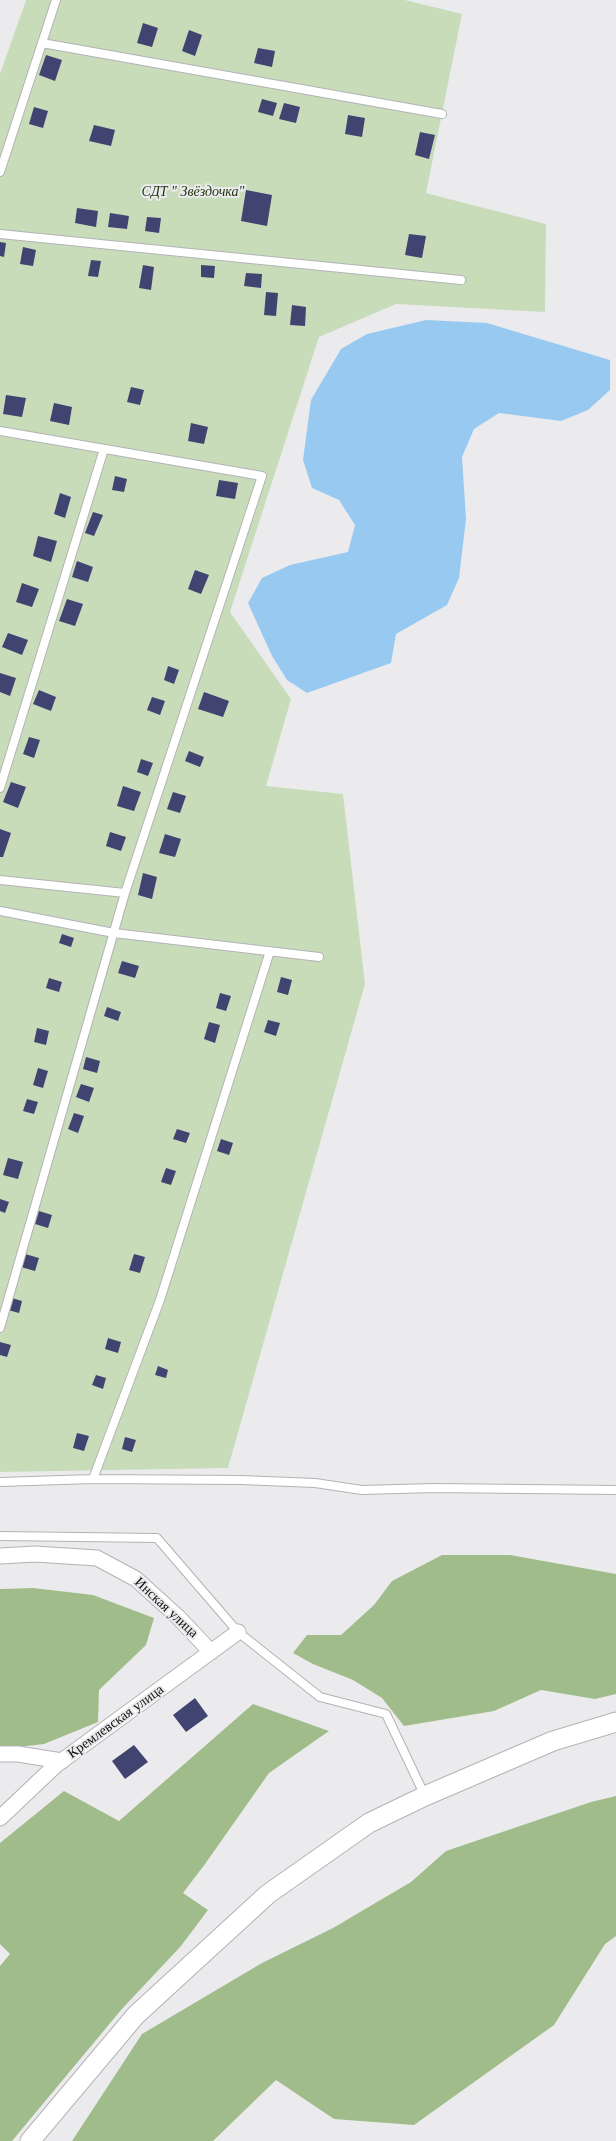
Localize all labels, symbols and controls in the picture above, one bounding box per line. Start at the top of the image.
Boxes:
park label: СДТ " Звёздочка" [142,184,244,200]
street label: Инская улица [131,1574,201,1642]
street label: Кремлевская улица [65,1682,167,1762]

